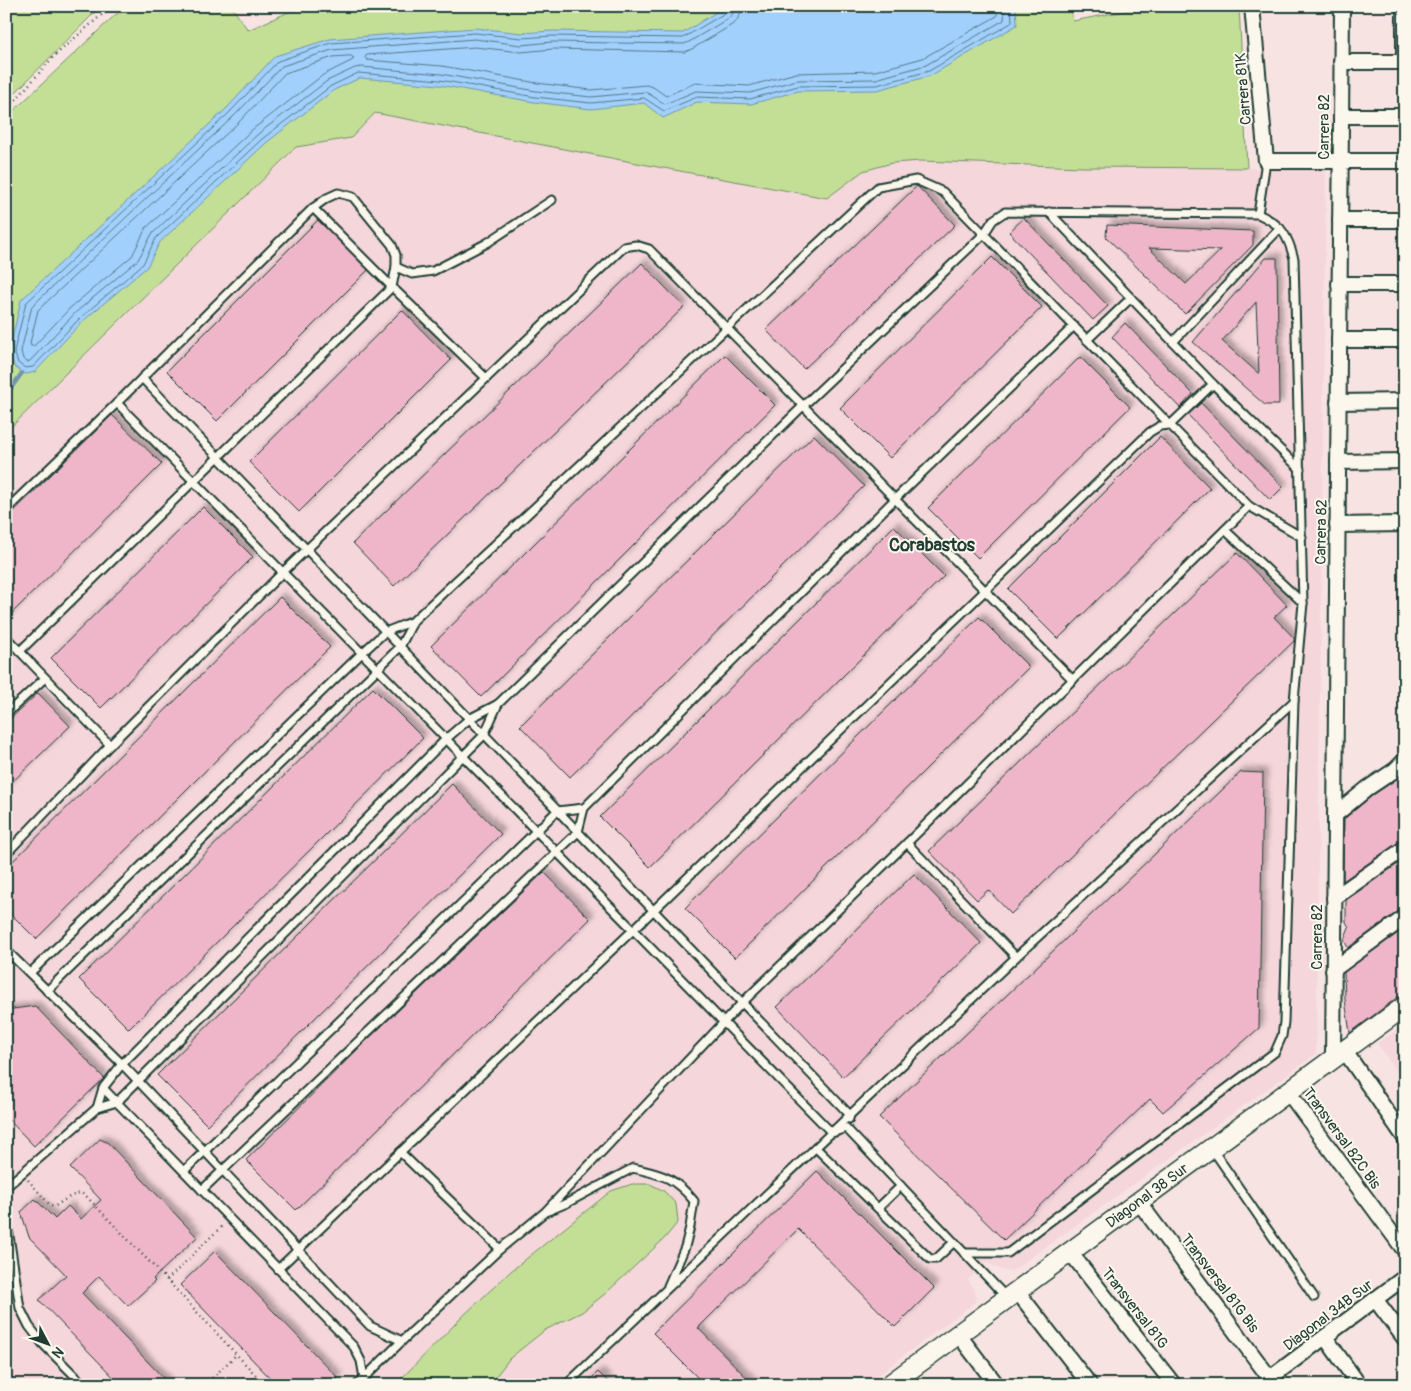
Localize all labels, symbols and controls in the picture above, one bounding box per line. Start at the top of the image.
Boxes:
street label: Carrera 81K [1231,52,1256,126]
street label: Carrera 82 [1315,94,1334,160]
street label: Carrera 82 [1311,499,1332,565]
district label: Corabastos [889,534,976,557]
street label: Carrera 82 [1308,904,1327,970]
street label: Transversal 82C Bis [1298,1084,1385,1193]
street label: Diagonal 38 Sur [1102,1159,1193,1233]
street label: Transversal 81G Bis [1176,1230,1263,1337]
street label: Transversal 81G [1097,1264,1172,1353]
street label: Diagonal 34B Sur [1280,1275,1377,1355]
north arrow [22,1318,72,1368]
text: N [48,1343,67,1361]

